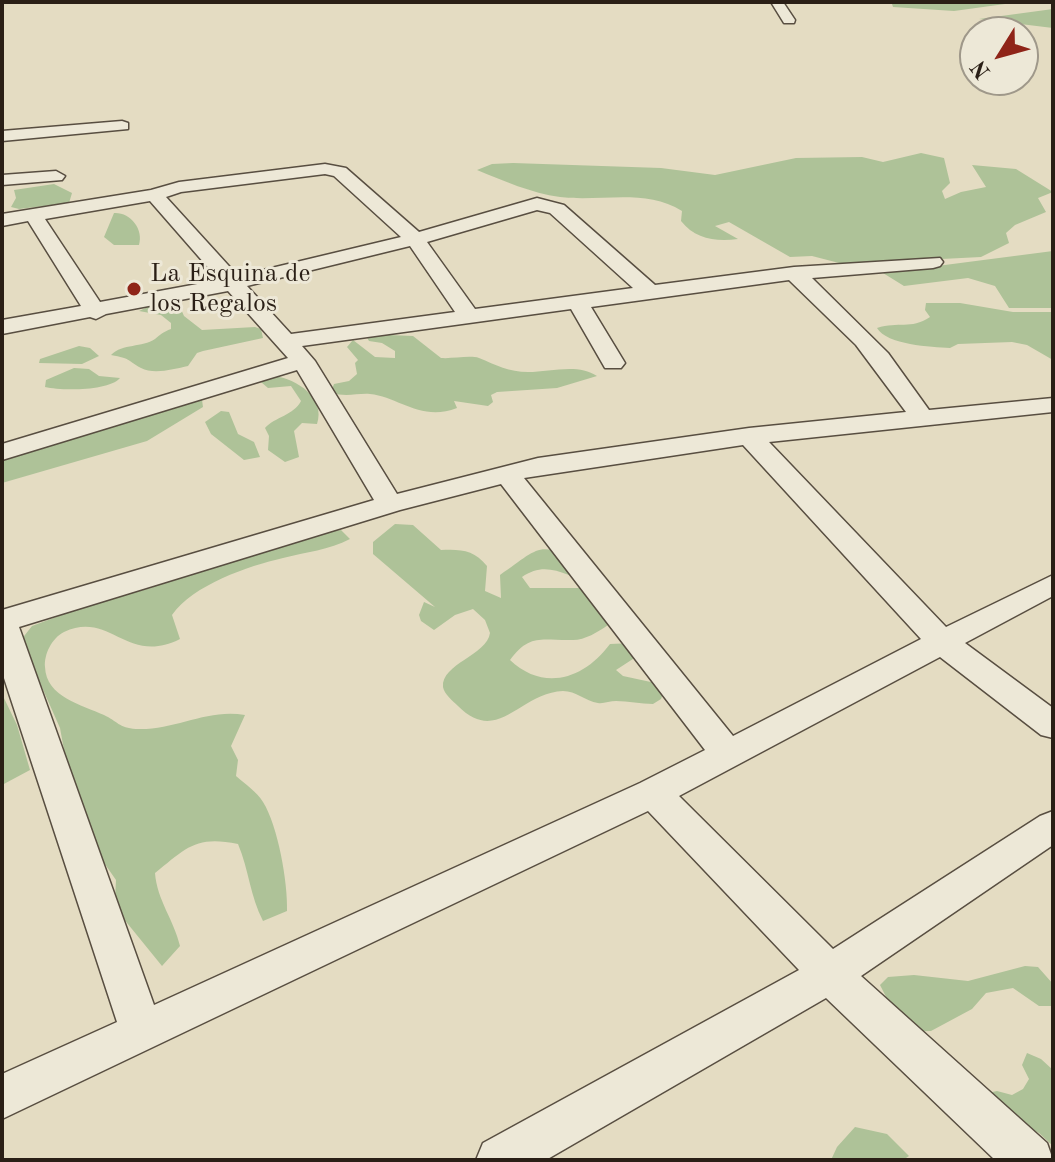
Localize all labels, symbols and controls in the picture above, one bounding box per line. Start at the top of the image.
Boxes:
north arrow [959,16,1039,96]
text: N [968,56,995,83]
place label: La Esquina de los Regalos [150,258,310,320]
marker: La Esquina de los Regalos [125,280,143,298]

